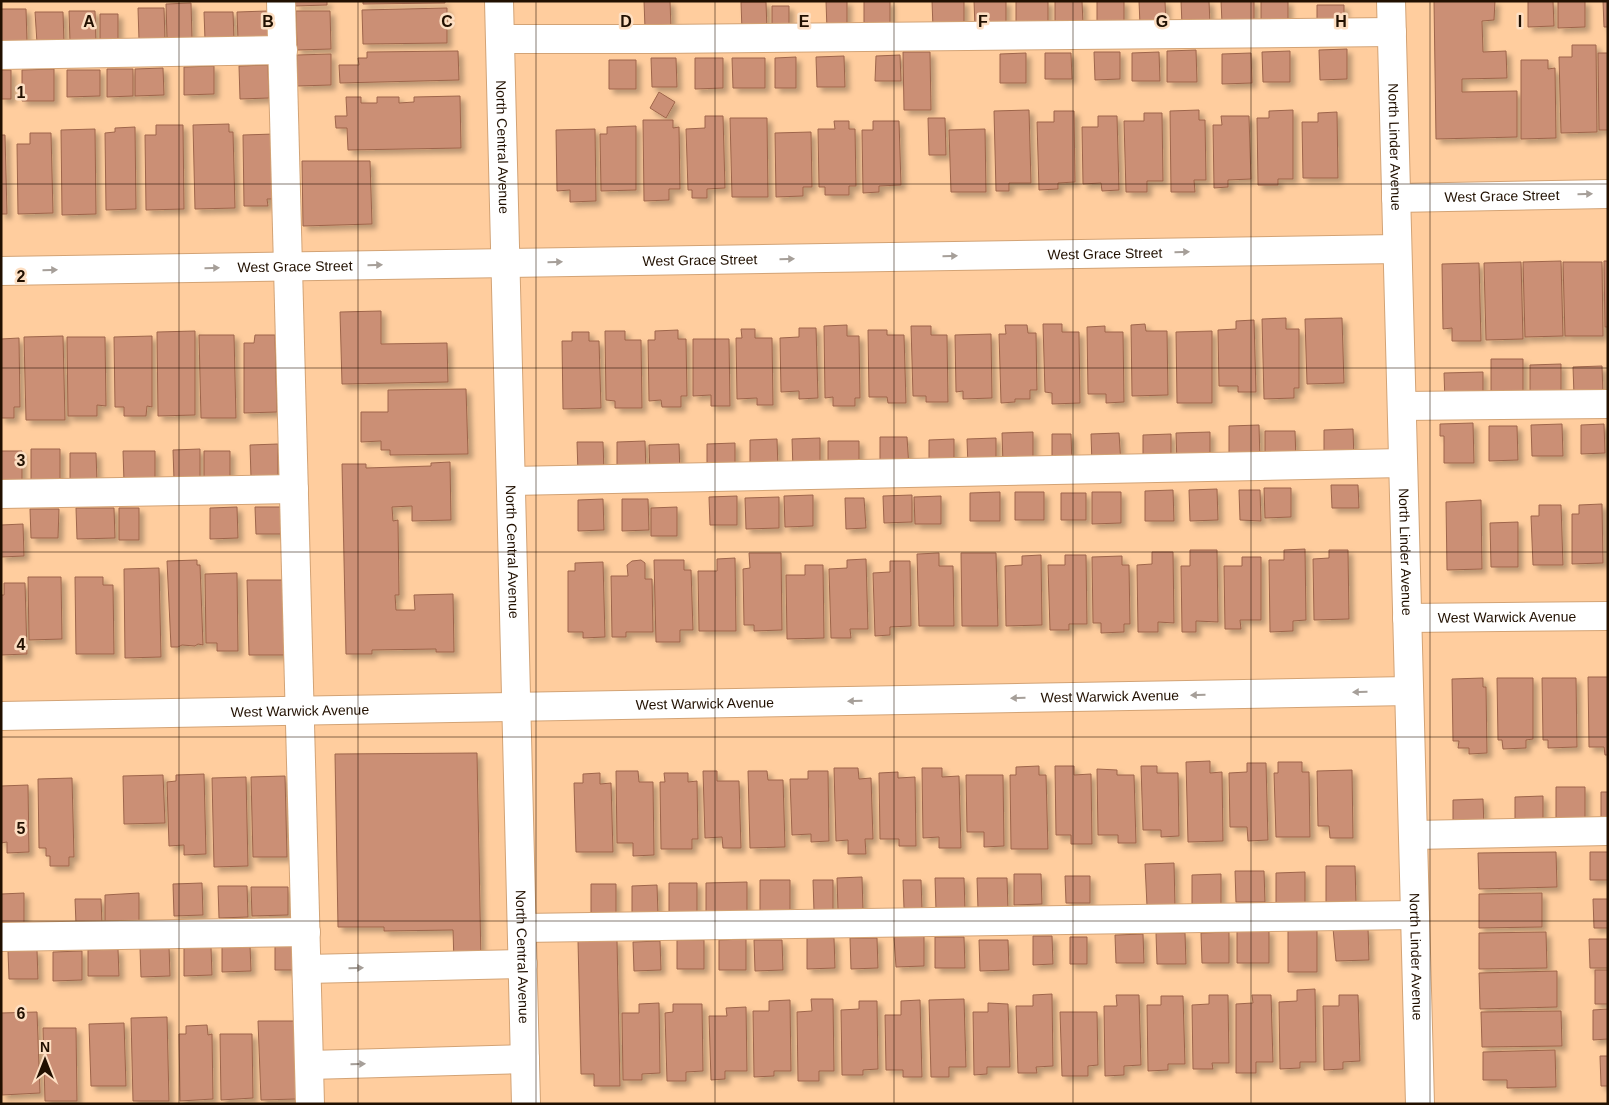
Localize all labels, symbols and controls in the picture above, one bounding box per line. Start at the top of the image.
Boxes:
text: A [83,13,95,30]
text: B [262,13,274,30]
text: C [441,13,453,30]
text: D [620,13,632,30]
text: E [799,13,810,30]
text: F [978,13,988,30]
text: G [1156,13,1168,30]
text: H [1335,13,1347,30]
text: I [1518,13,1522,30]
street label: North Central Avenue [493,80,512,214]
street label: North Linder Avenue [1385,83,1405,211]
text: 1 [17,84,26,101]
street label: West Grace Street [1444,187,1560,205]
one-way arrow [1577,190,1593,198]
street label: West Grace Street [1047,245,1163,263]
one-way arrow [1174,248,1190,256]
street label: West Grace Street [642,251,758,269]
one-way arrow [942,252,958,260]
one-way arrow [779,255,795,263]
street label: West Grace Street [237,257,353,275]
one-way arrow [547,258,563,266]
one-way arrow [367,261,383,269]
one-way arrow [205,264,221,272]
one-way arrow [42,266,58,274]
text: 2 [17,268,26,285]
text: 3 [17,452,26,469]
street label: North Central Avenue [503,485,522,619]
street label: North Linder Avenue [1396,488,1415,616]
street label: West Warwick Avenue [1438,608,1576,626]
text: 4 [17,636,26,653]
street label: West Warwick Avenue [1041,687,1179,706]
one-way arrow [1352,688,1368,696]
one-way arrow [1190,691,1206,699]
street label: West Warwick Avenue [636,694,774,713]
one-way arrow [1010,694,1026,702]
one-way arrow [847,697,863,705]
street label: West Warwick Avenue [231,701,369,720]
text: 5 [17,820,26,837]
street label: North Central Avenue [513,890,532,1024]
street label: North Linder Avenue [1406,893,1426,1021]
one-way arrow [348,964,364,972]
text: 6 [17,1005,26,1022]
north arrow [20,1035,70,1085]
text: N [40,1039,50,1055]
one-way arrow [350,1059,366,1067]

